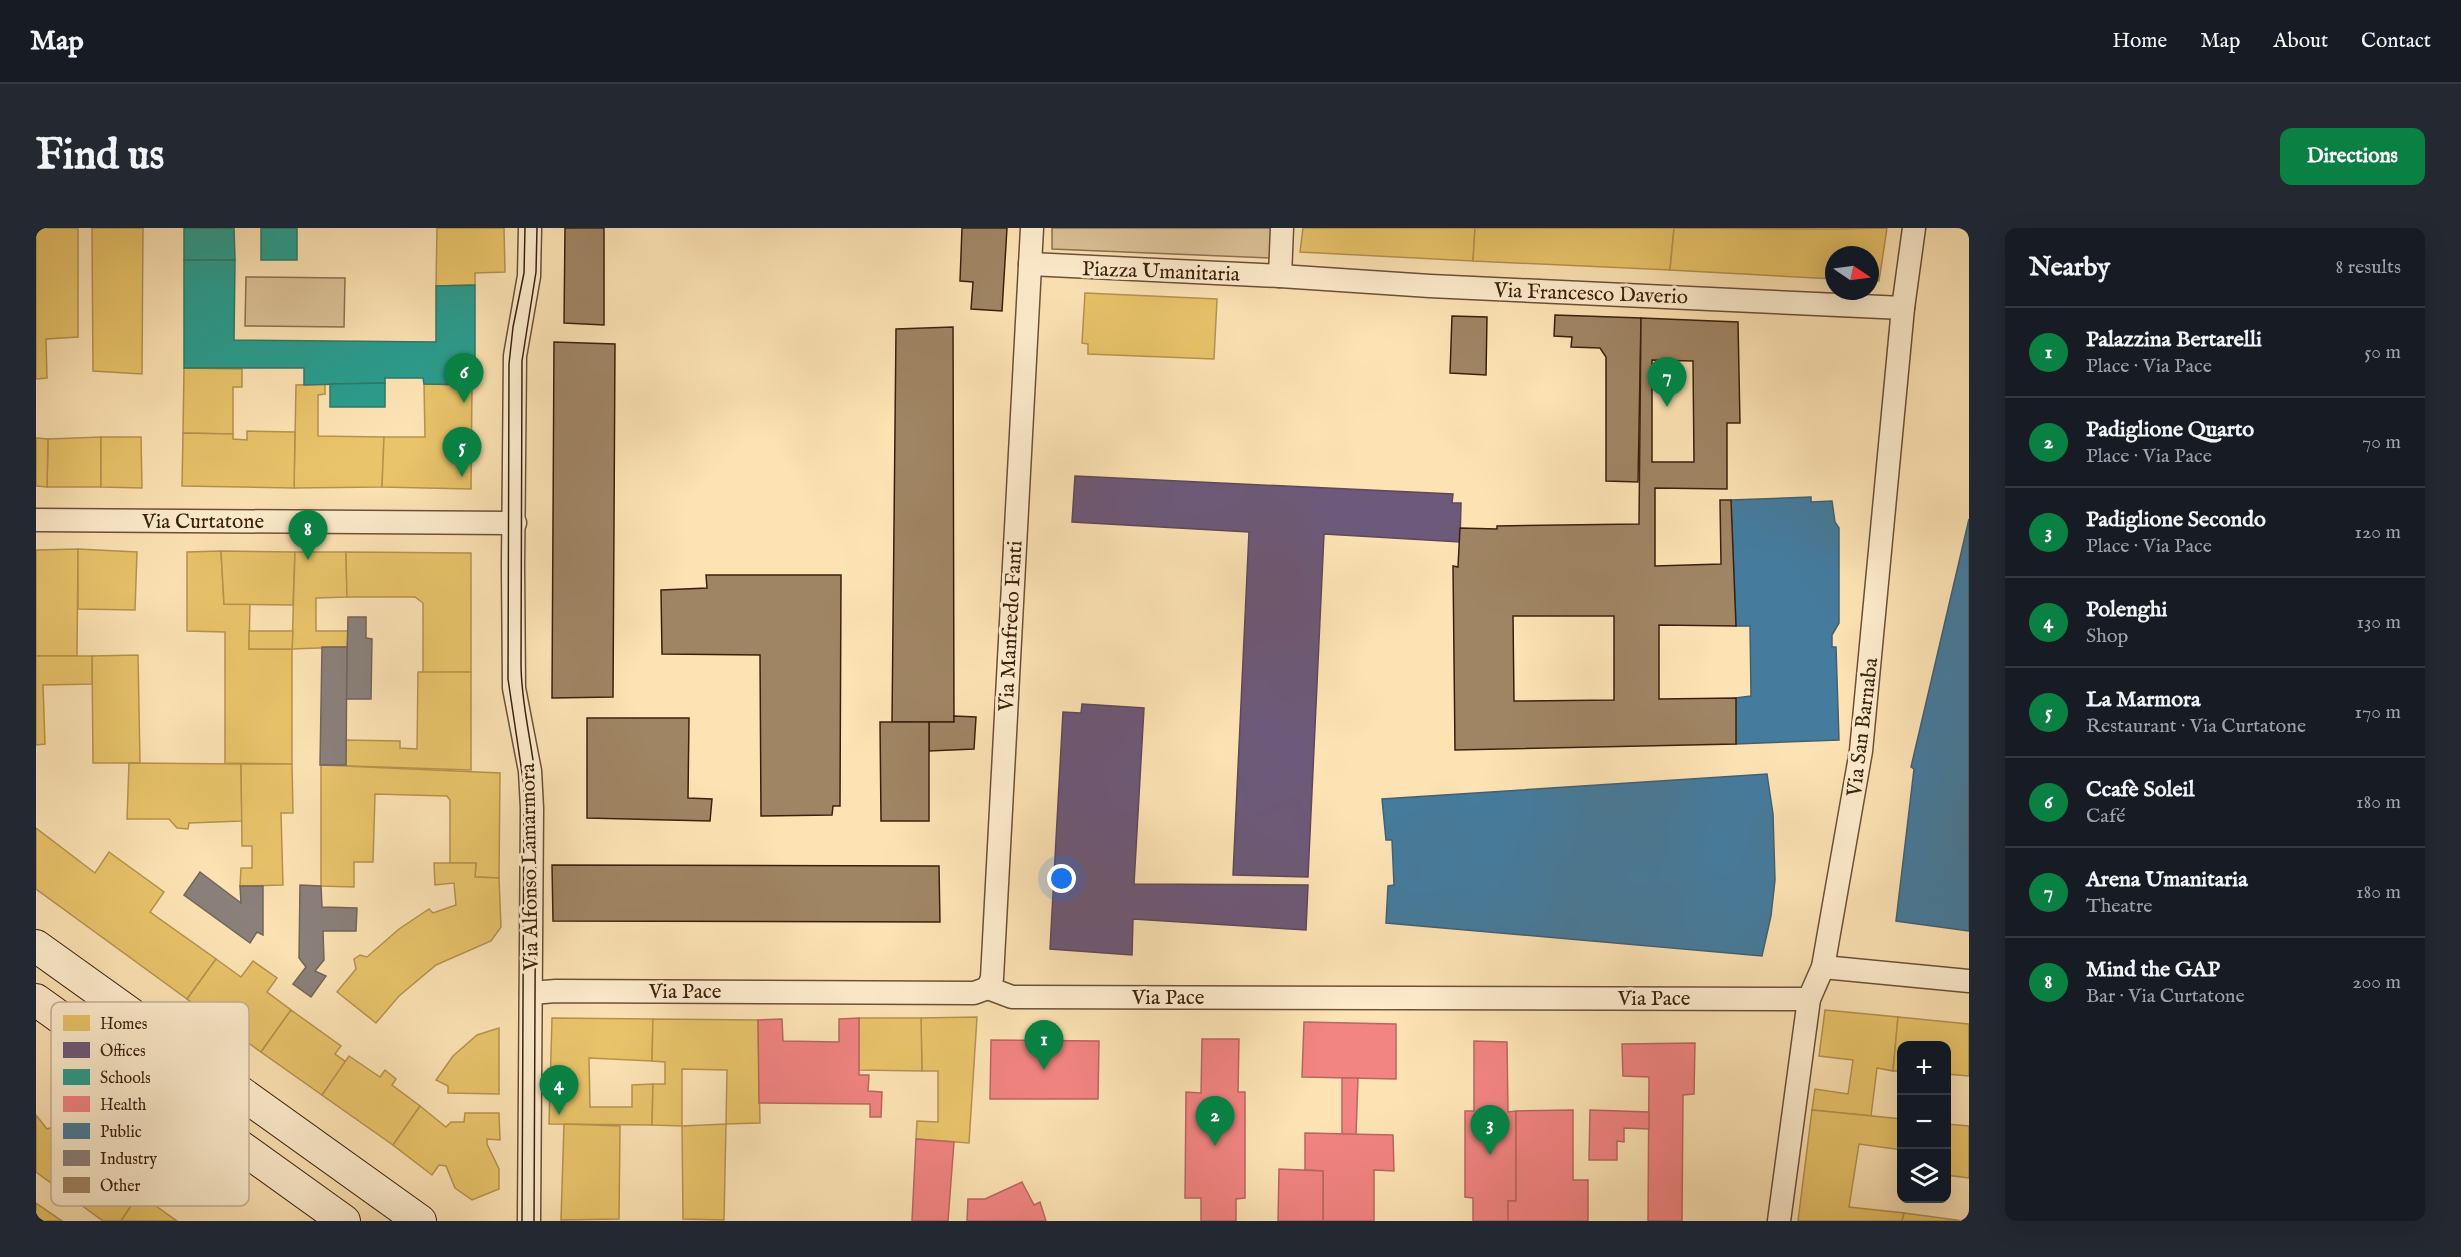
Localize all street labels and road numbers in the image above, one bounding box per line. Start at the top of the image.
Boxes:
street label: Piazza Umanitaria [1082,256,1241,289]
street label: Via Francesco Daverio [1492,278,1688,311]
street label: Via Curtatone [141,509,264,536]
street label: Via Manfredo Fanti [993,540,1029,713]
street label: Via San Barnaba [1841,655,1886,799]
street label: Via Alfonso Lamarmora [515,762,546,972]
street label: Via Pace [648,979,722,1006]
street label: Via Pace [1131,985,1205,1012]
street label: Via Pace [1617,986,1691,1013]

